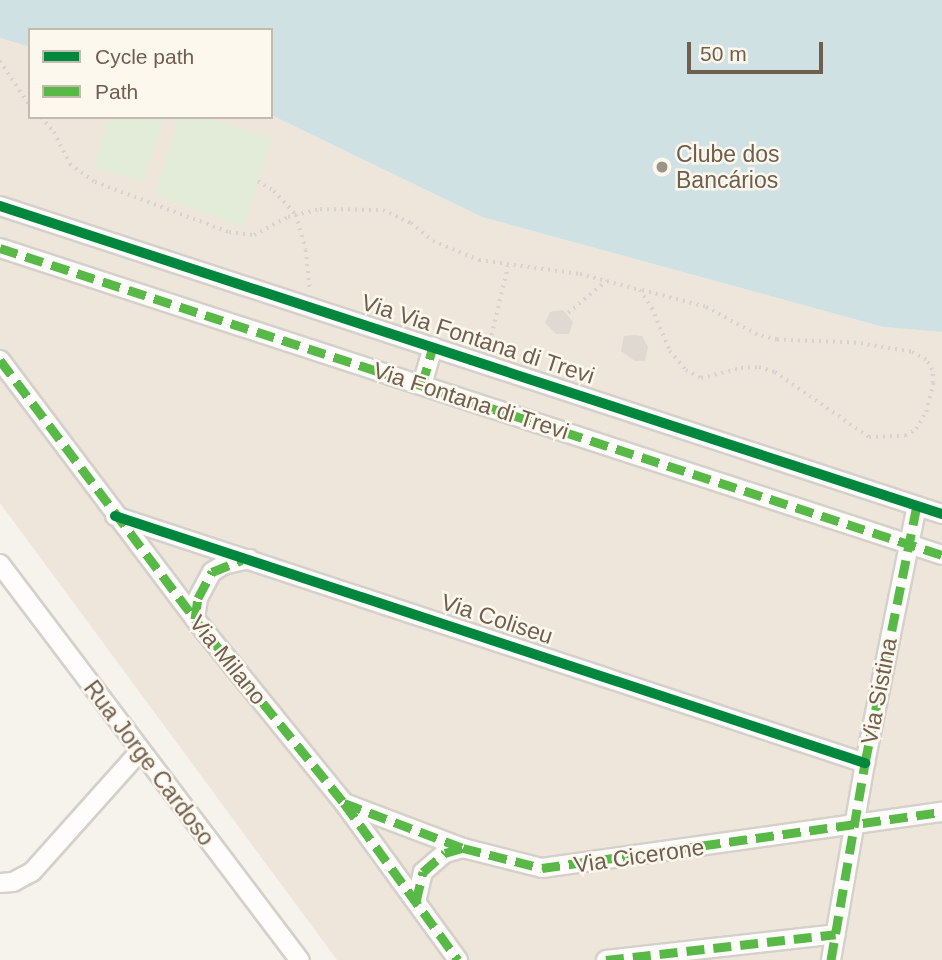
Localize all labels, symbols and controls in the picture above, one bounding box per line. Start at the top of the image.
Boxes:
legend [28,28,273,119]
scale bar [690,28,827,72]
text: 50 m [700,42,747,65]
text: Cycle path [95,45,194,68]
text: Path [95,80,138,103]
place label: Clube dos Bancários [676,140,780,194]
marker: Clube dos Bancários [654,159,670,175]
street label: Via Via Fontana di Trevi [358,288,598,390]
street label: Via Fontana di Trevi [369,356,573,446]
street label: Via Coliseu [438,588,556,650]
street label: Via Milano [184,610,272,710]
street label: Via Sistina [855,635,903,747]
street label: Rua Jorge Cardoso [78,675,220,851]
street label: Via Cicerone [572,833,706,879]

